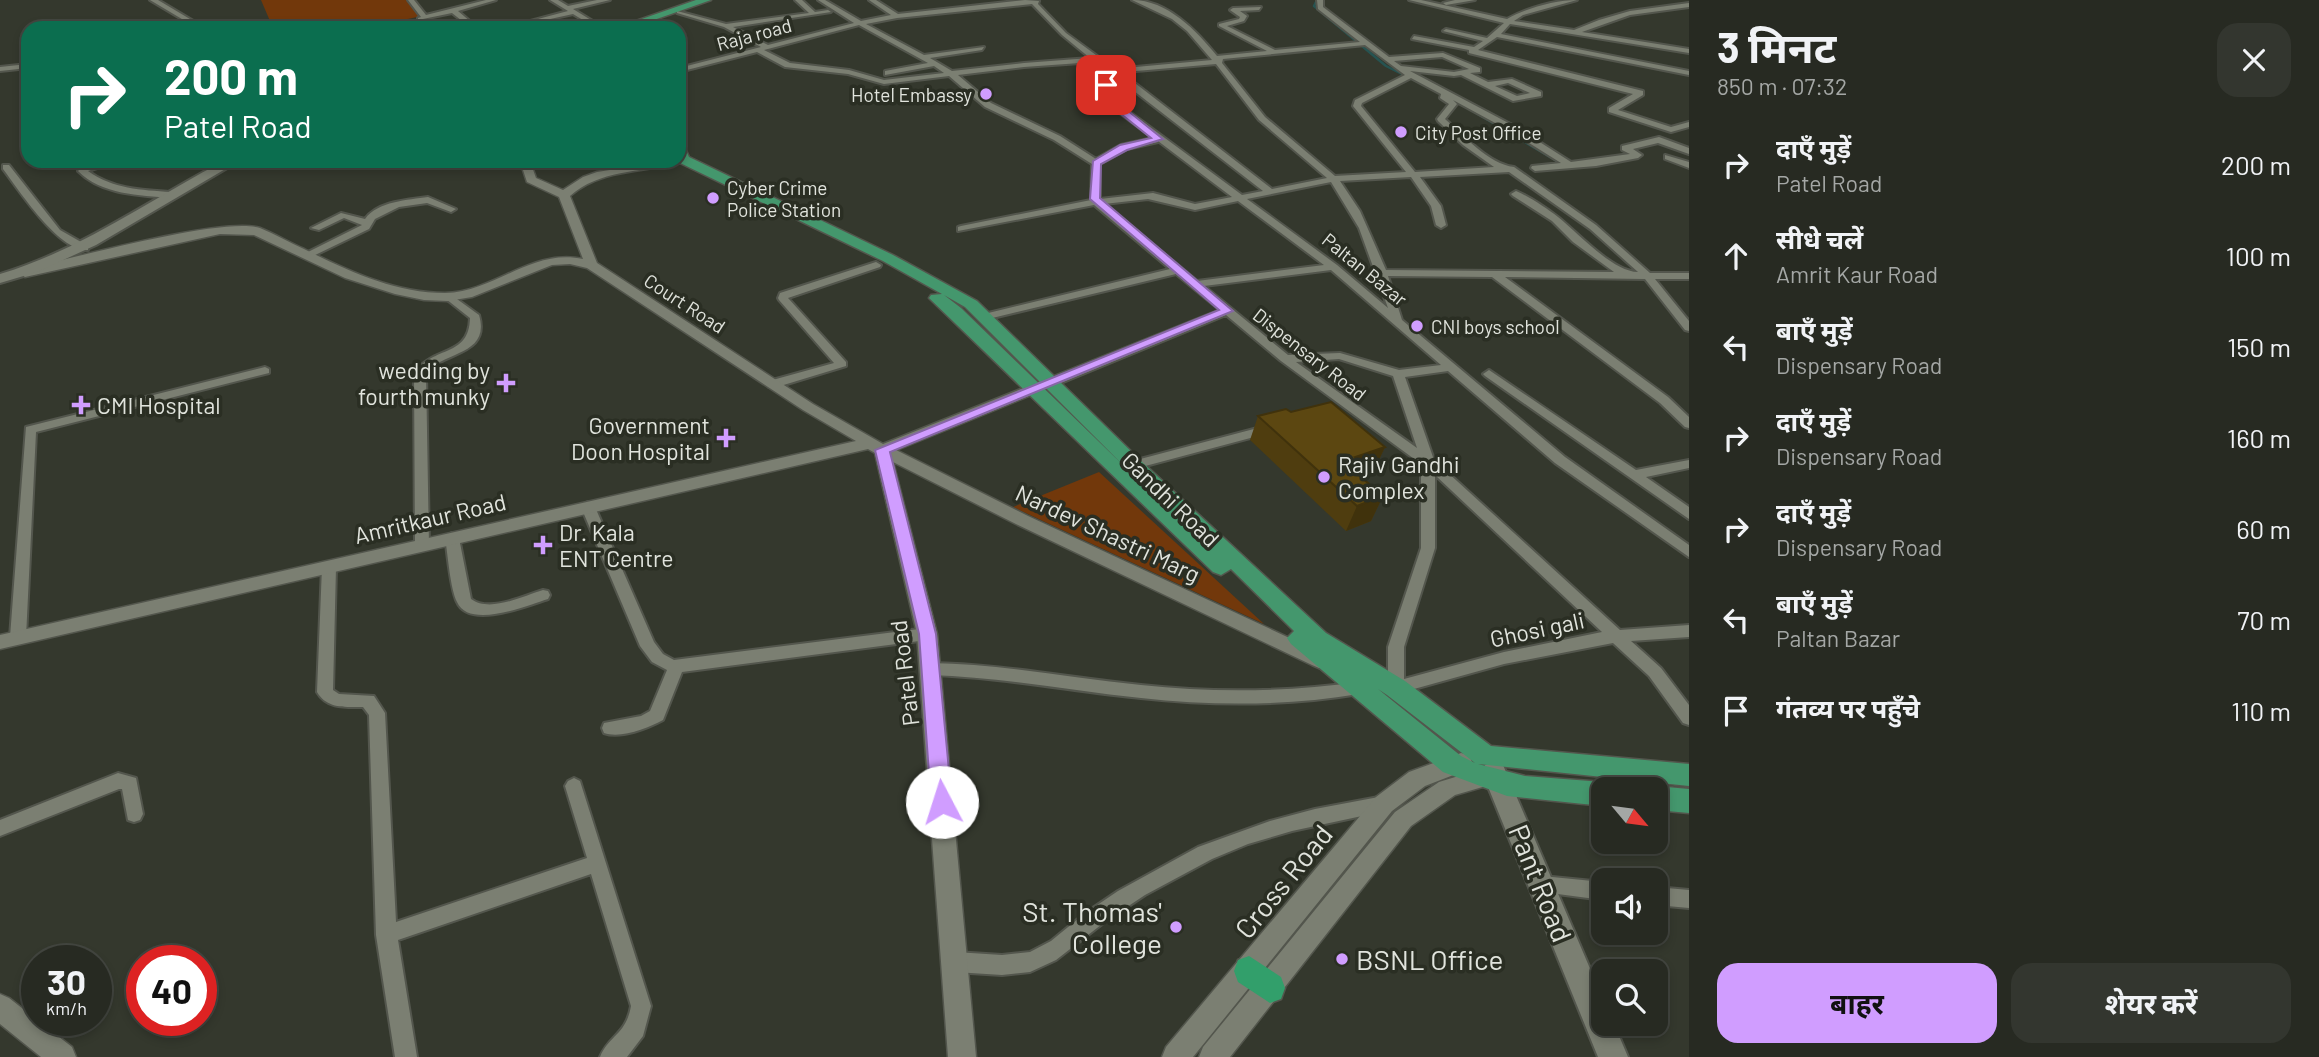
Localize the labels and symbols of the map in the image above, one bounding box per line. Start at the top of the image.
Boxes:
street label: Raja road [714,13,794,55]
pin [1076,55,1136,115]
place label: Hotel Embassy [851,83,972,106]
marker: Hotel Embassy [978,86,994,102]
place label: City Post Office [1415,121,1542,144]
marker: City Post Office [1393,124,1409,140]
place label: Cyber Crime Police Station [727,176,841,221]
marker: Cyber Crime Police Station [705,190,721,206]
street label: Paltan Bazar [1318,228,1412,310]
street label: Court Road [640,268,730,338]
street label: Dispensary Road [1249,303,1371,405]
place label: CNI boys school [1431,315,1560,338]
marker: CNI boys school [1409,318,1425,334]
place label: wedding by fourth munky [358,356,490,410]
marker: wedding by fourth munky [496,373,516,393]
place label: CMI Hospital [97,391,221,419]
marker: CMI Hospital [71,395,91,415]
place label: Government Doon Hospital [571,411,710,465]
marker: Government Doon Hospital [716,428,736,448]
street label: Gandhi Road [1117,446,1225,552]
place label: Rajiv Gandhi Complex [1338,450,1460,504]
marker: Rajiv Gandhi Complex [1316,469,1332,485]
street label: Nardev Shastri Marg [1011,478,1205,588]
street label: Amritkaur Road [351,487,509,549]
place label: Dr. Kala ENT Centre [559,518,674,572]
marker: Dr. Kala ENT Centre [533,535,553,555]
street label: Ghosi gali [1487,605,1587,653]
street label: Patel Road [884,619,924,727]
position arrow [905,765,979,839]
north arrow [1591,777,1668,854]
street label: Cross Road [1227,817,1339,945]
street label: Pant Road [1502,819,1580,947]
place label: St. Thomas' College [1022,894,1162,960]
marker: St. Thomas' College [1168,919,1184,935]
place label: BSNL Office [1356,942,1503,976]
speed limit sign: 40 [126,945,217,1036]
marker: BSNL Office [1334,951,1350,967]

